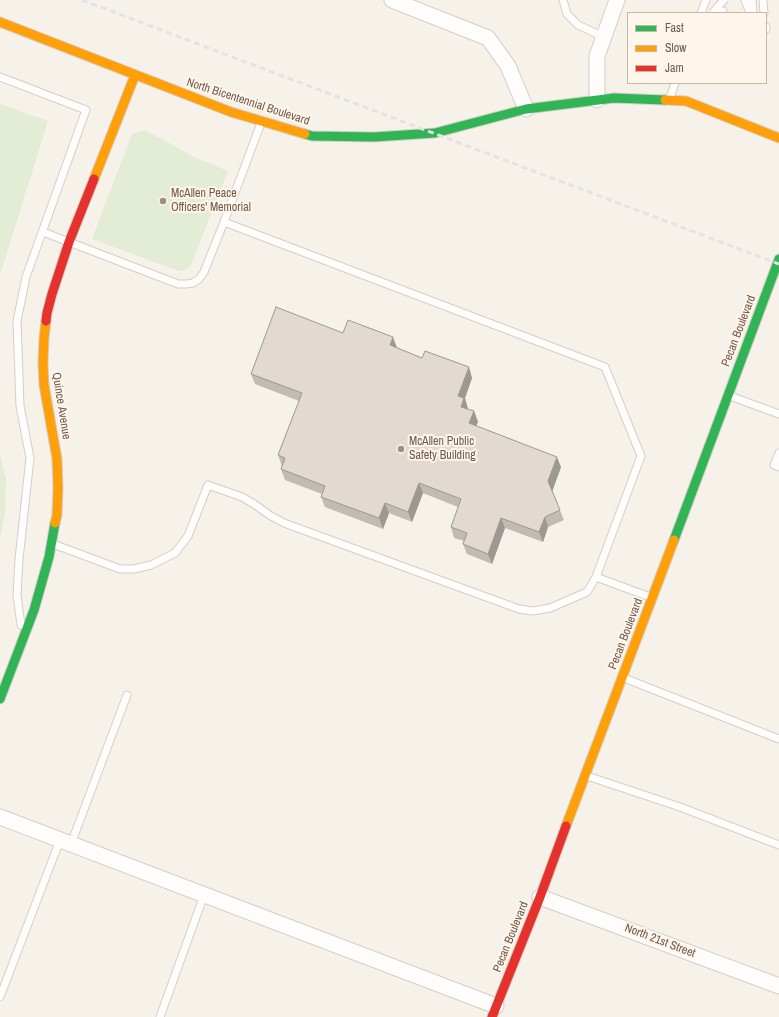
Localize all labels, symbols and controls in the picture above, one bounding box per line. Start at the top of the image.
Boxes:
legend [627,12,767,84]
text: Fast [665,20,684,36]
text: Slow [665,40,686,56]
text: Jam [665,60,684,76]
street label: North Bicentennial Boulevard [185,75,311,129]
place label: McAllen Peace Officers' Memorial [171,187,251,215]
marker: McAllen Peace Officers' Memorial [158,196,168,206]
street label: Pecan Boulevard [719,293,759,369]
street label: Quince Avenue [49,371,73,441]
place label: McAllen Public Safety Building [409,435,476,463]
marker: McAllen Public Safety Building [396,444,406,454]
street label: Pecan Boulevard [606,596,646,672]
street label: Pecan Boulevard [490,900,532,974]
street label: North 21st Street [623,921,697,961]

